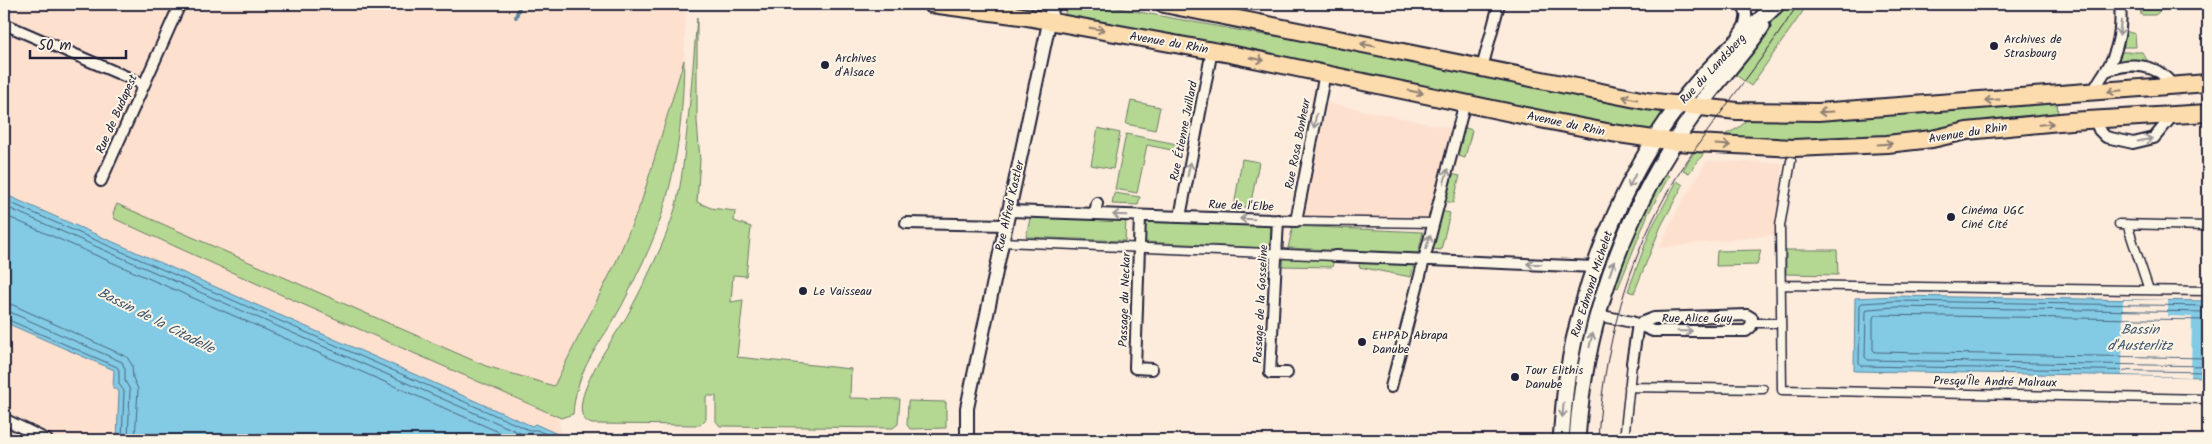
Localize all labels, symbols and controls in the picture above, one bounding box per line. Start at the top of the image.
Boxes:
one-way arrow [2115,19,2125,35]
one-way arrow [1089,25,1105,35]
street label: Avenue du Rhin [1128,27,1210,59]
scale bar [30,28,126,60]
street label: Rue du Landsberg [1675,29,1751,109]
place label: Archives de Strasbourg [2004,30,2062,63]
text: 50 m [38,34,72,58]
one-way arrow [1361,39,1377,49]
marker: Archives de Strasbourg [1988,40,2000,52]
place label: Archives d'Alsace [835,49,876,82]
one-way arrow [1249,55,1265,64]
marker: Archives d'Alsace [819,59,831,71]
street label: Rue de Budapest [91,71,143,157]
street label: Rue Étienne Juillard [1165,78,1203,183]
one-way arrow [2107,86,2123,96]
one-way arrow [1408,88,1424,97]
one-way arrow [1623,93,1639,102]
one-way arrow [1984,95,2000,105]
street label: Rue Rosa Bonheur [1280,96,1316,191]
street label: Avenue du Rhin [1525,106,1607,142]
one-way arrow [1818,107,1834,116]
one-way arrow [1310,112,1320,128]
street label: Avenue du Rhin [1927,117,2009,149]
one-way arrow [2038,119,2054,128]
one-way arrow [2137,135,2153,144]
one-way arrow [1877,139,1893,149]
one-way arrow [1715,141,1731,150]
street label: Rue Alfred Kastler [990,158,1030,253]
one-way arrow [1185,162,1194,178]
one-way arrow [1441,169,1451,185]
one-way arrow [1627,173,1636,188]
street label: Rue de l'Elbe [1208,195,1275,217]
place label: Cinéma UGC Ciné Cité [1961,201,2024,234]
one-way arrow [1112,210,1128,219]
marker: Cinéma UGC Ciné Cité [1945,211,1957,223]
one-way arrow [1239,214,1256,224]
street label: Rue Edmond Michelet [1566,228,1618,340]
one-way arrow [1424,234,1434,250]
street label: Passage de la Gosseline [1248,243,1274,364]
street label: Passage du Neckar [1114,251,1136,348]
one-way arrow [1526,260,1542,269]
one-way arrow [1608,261,1617,277]
water label: Bassin de la Citadelle [94,282,220,361]
place label: Le Vaisseau [813,282,872,301]
marker: Le Vaisseau [797,285,809,297]
street label: Rue Alice Guy [1662,309,1733,328]
water label: Bassin d'Austerlitz [2108,319,2174,357]
place label: EHPAD Abrapa Danube [1372,326,1448,359]
one-way arrow [1676,326,1693,336]
one-way arrow [1587,333,1596,349]
marker: EHPAD Abrapa Danube [1356,336,1368,348]
place label: Tour Elithis Danube [1525,361,1583,394]
marker: Tour Elithis Danube [1509,371,1521,383]
street label: Presqu'Île André Malraux [1933,371,2058,393]
one-way arrow [1558,402,1568,418]

